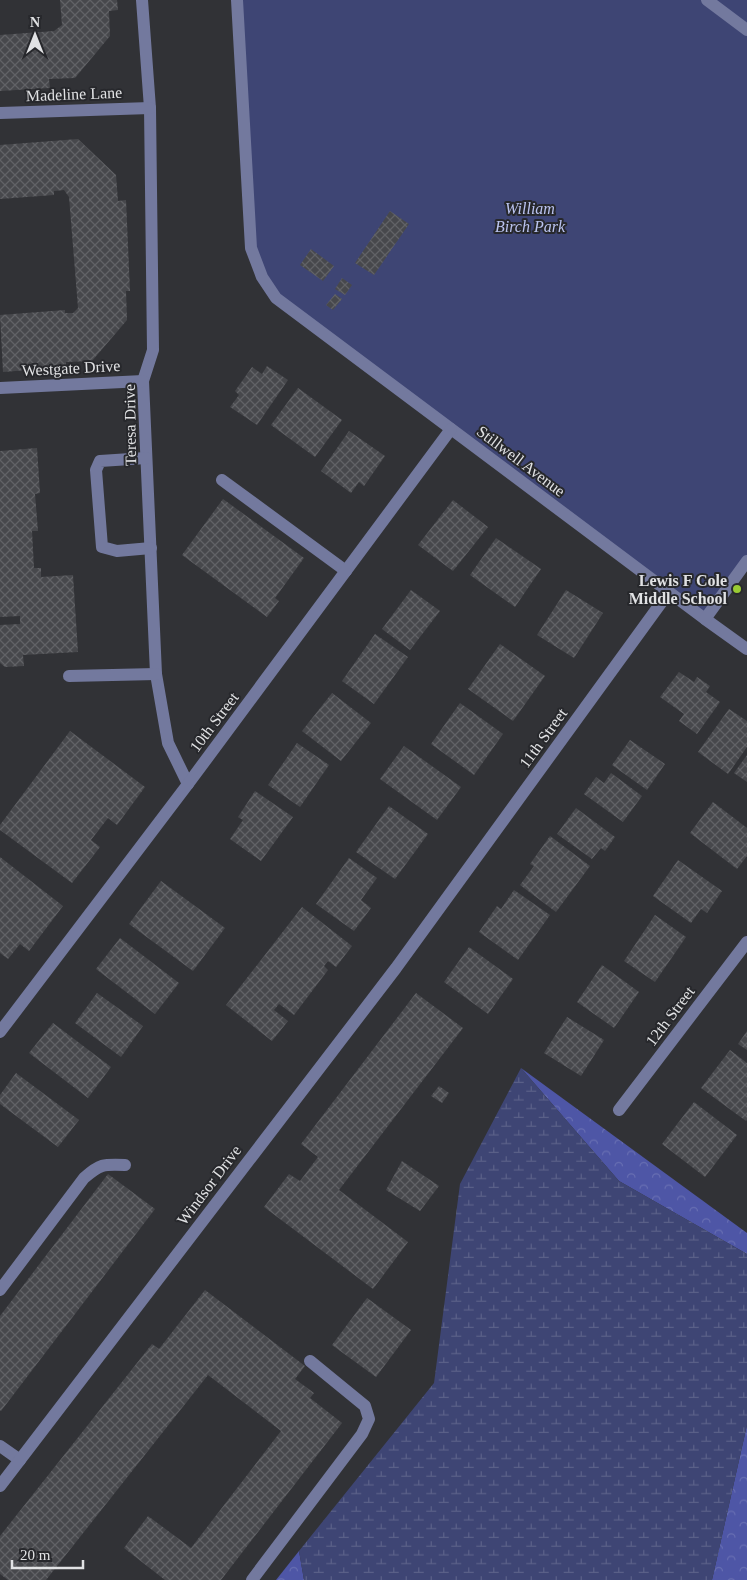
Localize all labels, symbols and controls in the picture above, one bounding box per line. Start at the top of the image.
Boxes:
north arrow [10,10,60,60]
text: N [30,15,40,30]
street label: Madeline Lane [26,84,122,104]
park label: William Birch Park [495,200,566,235]
street label: Westgate Drive [21,357,121,380]
street label: Teresa Drive [121,384,139,466]
street label: Stillwell Avenue [474,422,568,500]
place label: Lewis F Cole Middle School [629,572,728,607]
marker: Lewis F Cole Middle School [731,583,743,595]
street label: 10th Street [186,689,242,755]
street label: 11th Street [516,705,571,771]
street label: 12th Street [642,983,698,1049]
street label: Windsor Drive [174,1142,244,1228]
scale bar [12,1538,84,1570]
text: 20 m [20,1547,51,1563]

